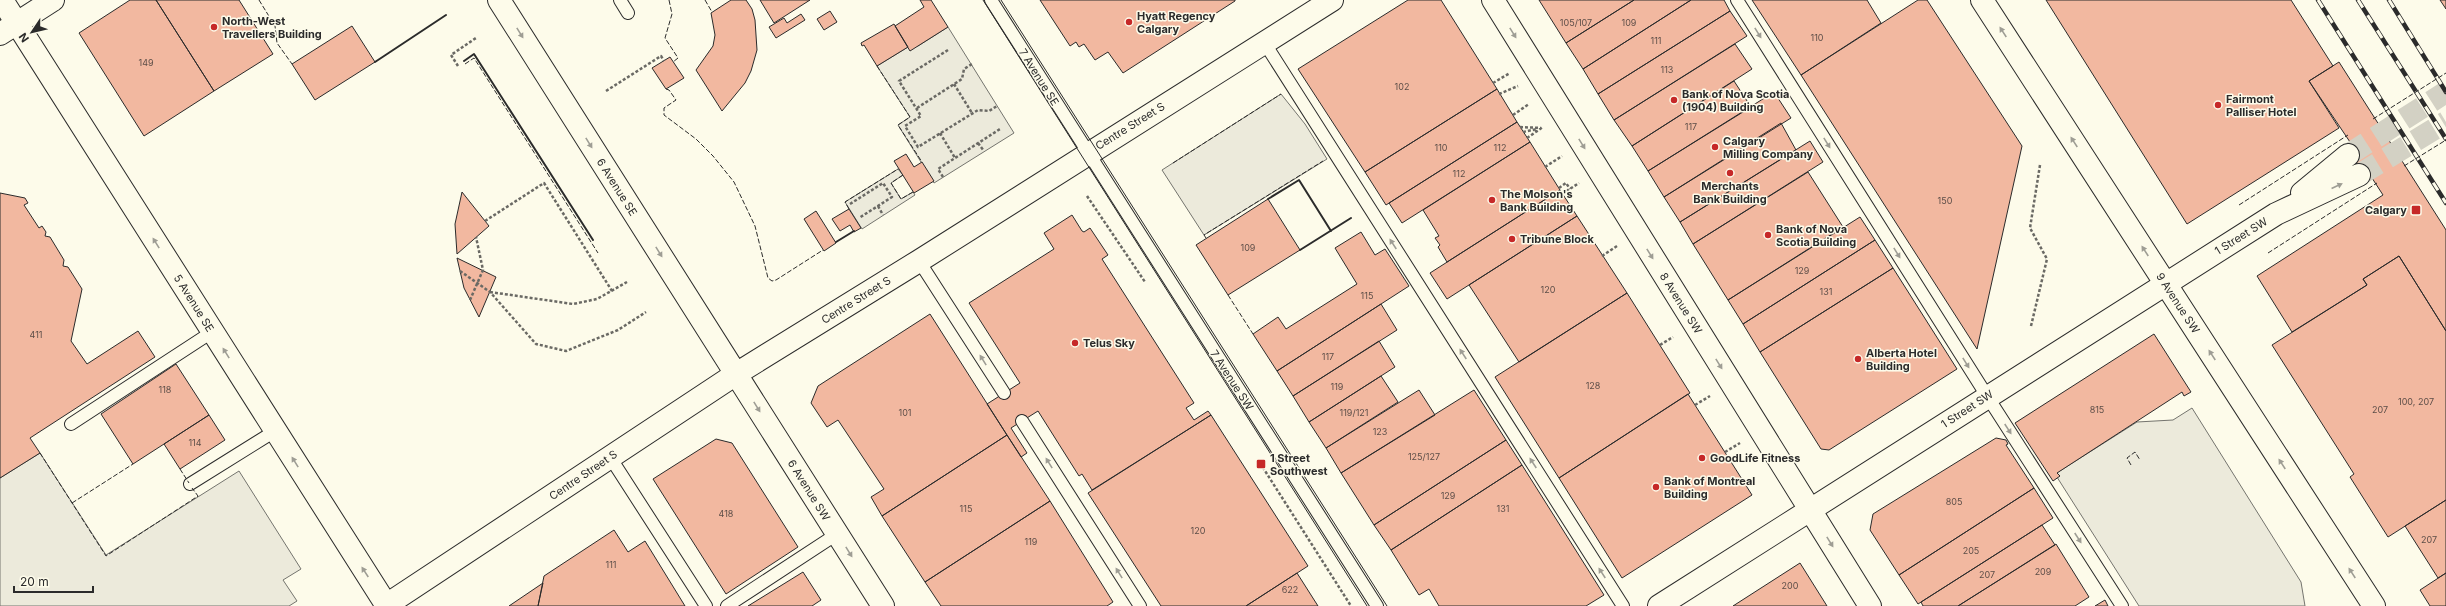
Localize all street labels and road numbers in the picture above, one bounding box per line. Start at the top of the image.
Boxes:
street label: 7 Avenue SE [1016,46,1062,108]
street label: Centre Street S [1093,99,1167,153]
street label: 6 Avenue SE [594,156,640,218]
street label: 1 Street SW [2212,214,2270,258]
street label: 8 Avenue SW [1657,270,1705,336]
street label: 9 Avenue SW [2153,270,2203,336]
street label: 5 Avenue SE [171,272,217,334]
street label: Centre Street S [819,273,893,327]
street label: 7 Avenue SW [1207,347,1257,413]
street label: 1 Street SW [1938,387,1996,431]
street label: Centre Street S [546,447,620,503]
street label: 6 Avenue SW [785,457,833,523]

